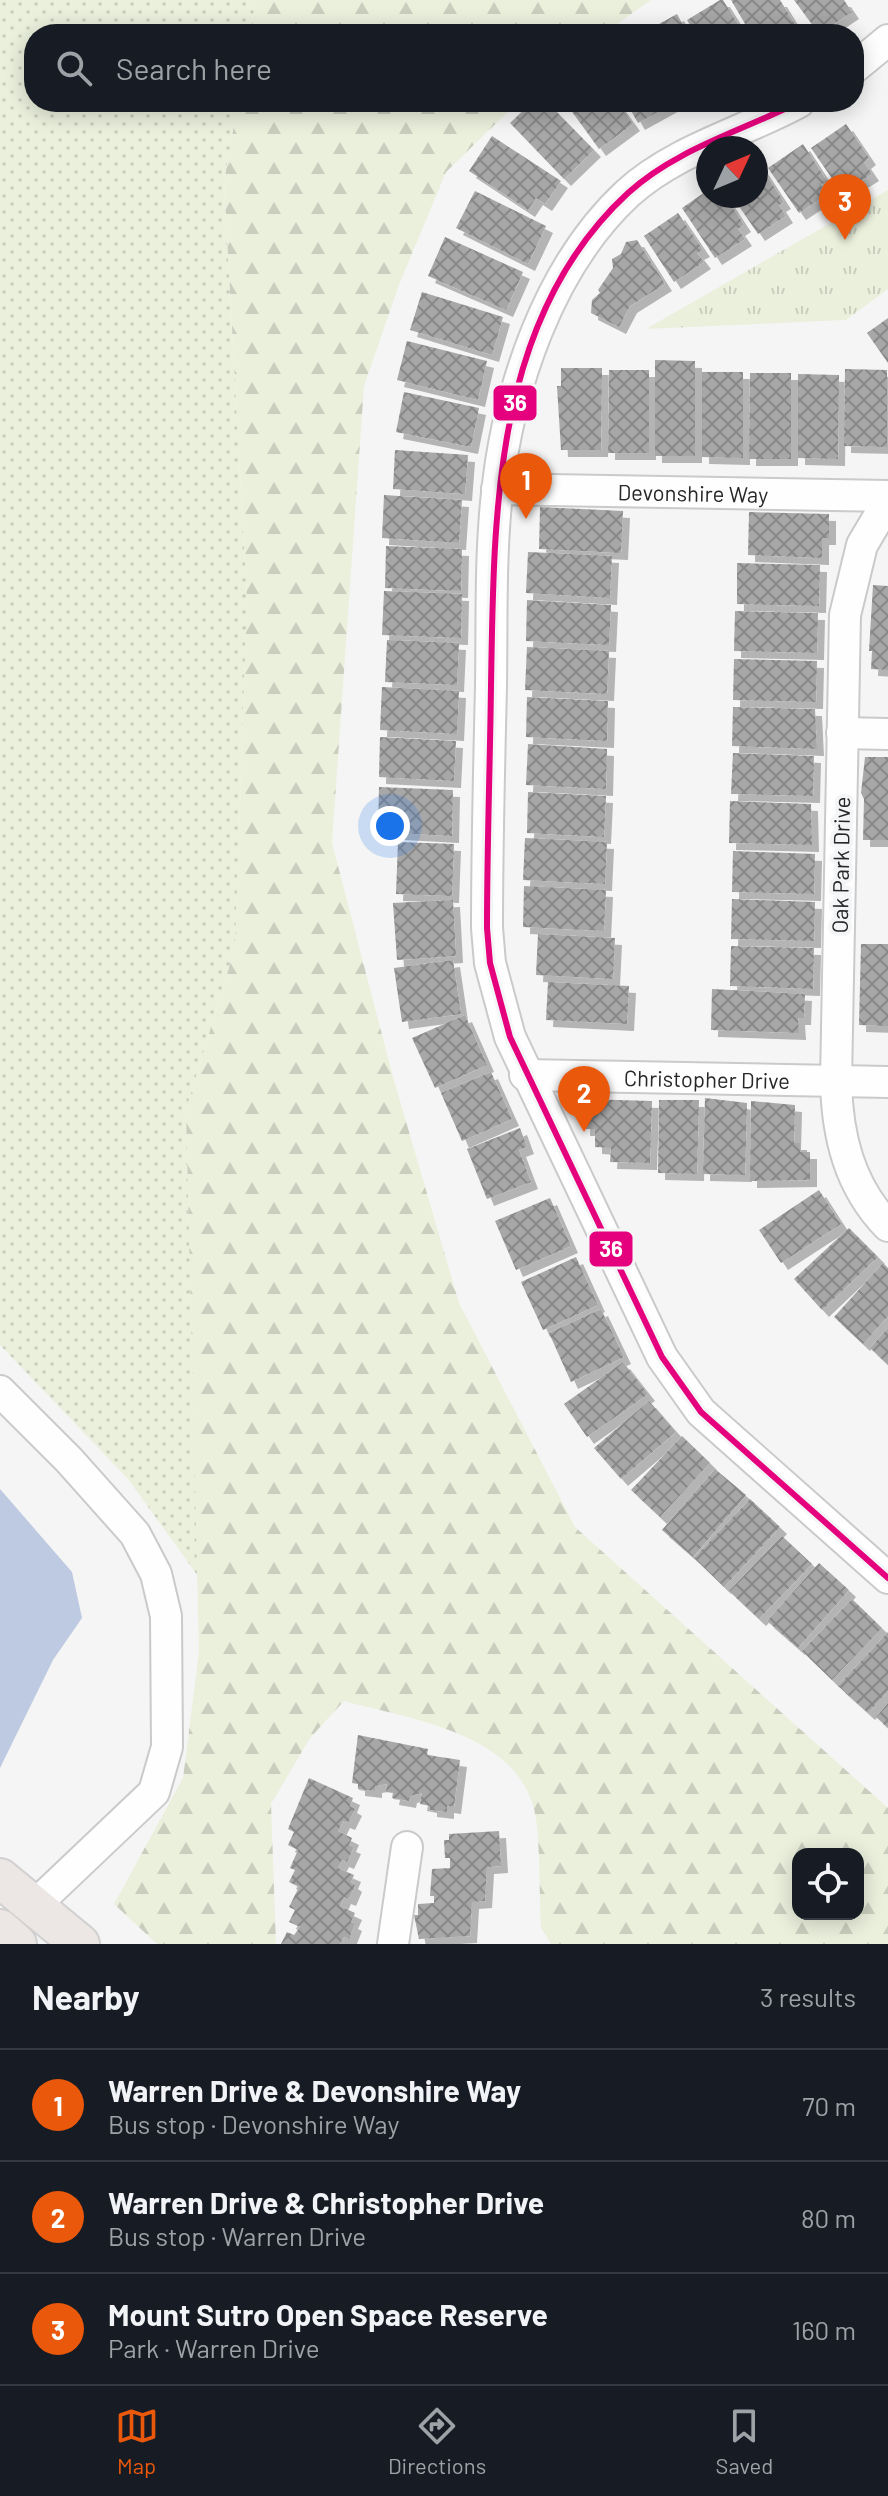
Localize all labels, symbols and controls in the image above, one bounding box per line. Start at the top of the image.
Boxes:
search box [24,24,864,112]
icon: search [52,46,96,90]
text: Search here [116,50,272,86]
north arrow [696,136,768,208]
pin: 3 [819,174,871,240]
line badge: 36 [492,384,538,422]
text: 36 [503,389,527,415]
pin: 1 [500,453,552,519]
street label: Devonshire Way [617,478,769,507]
street label: Oak Park Drive [826,796,854,934]
your location [370,806,410,846]
street label: Christopher Drive [624,1064,790,1093]
pin: 2 [558,1066,610,1132]
line badge: 36 [588,1230,634,1268]
text: 36 [599,1235,623,1261]
map controls [792,1848,864,1920]
button: locate [792,1848,864,1920]
text: Nearby [32,1976,140,2017]
text: 3 results [760,1981,856,2012]
text: Warren Drive & Devonshire Way [108,2072,521,2108]
text: 1 [53,2090,63,2121]
text: 70 m [802,2090,856,2121]
text: Bus stop · Devonshire Way [108,2108,399,2139]
text: Warren Drive & Christopher Drive [108,2184,544,2220]
text: 2 [51,2202,65,2233]
text: 80 m [801,2202,856,2233]
text: Bus stop · Warren Drive [108,2220,366,2251]
text: Mount Sutro Open Space Reserve [108,2296,548,2332]
text: 3 [51,2314,65,2345]
text: 160 m [792,2314,856,2345]
text: Park · Warren Drive [108,2332,320,2363]
tab: Map [115,2404,159,2478]
tab: Directions [388,2404,486,2478]
tab: Saved [716,2404,773,2478]

